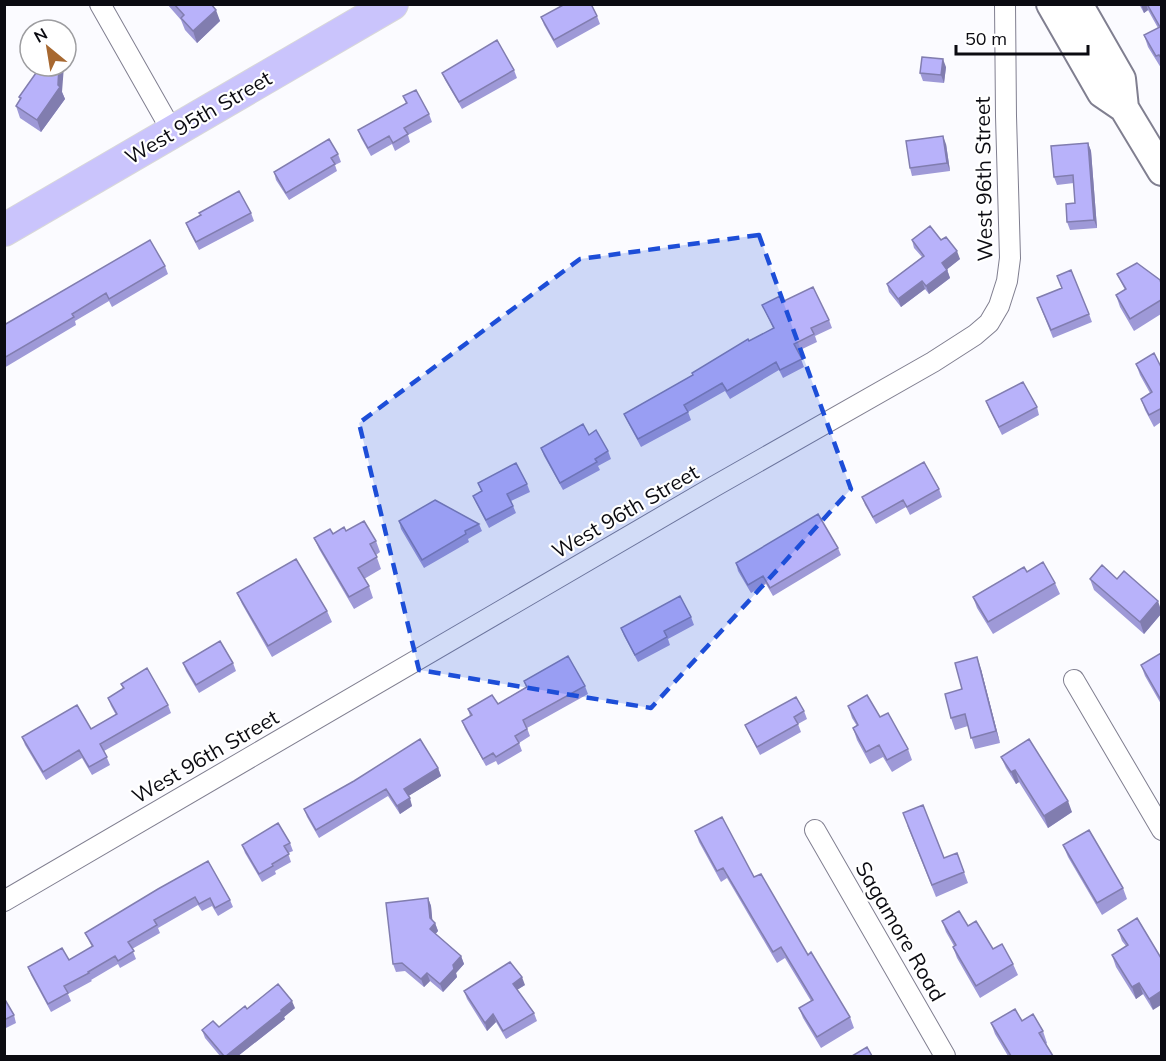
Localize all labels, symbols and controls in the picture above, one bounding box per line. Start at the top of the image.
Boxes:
north arrow [18,18,78,78]
scale bar [956,18,1088,56]
text: N [30,23,51,47]
text: 50 m [965,27,1007,50]
street label: West 95th Street [120,64,276,170]
street label: West 96th Street [969,96,997,262]
street label: West 96th Street [547,458,703,564]
street label: West 96th Street [127,703,283,809]
street label: Sagamore Road [850,856,952,1006]

